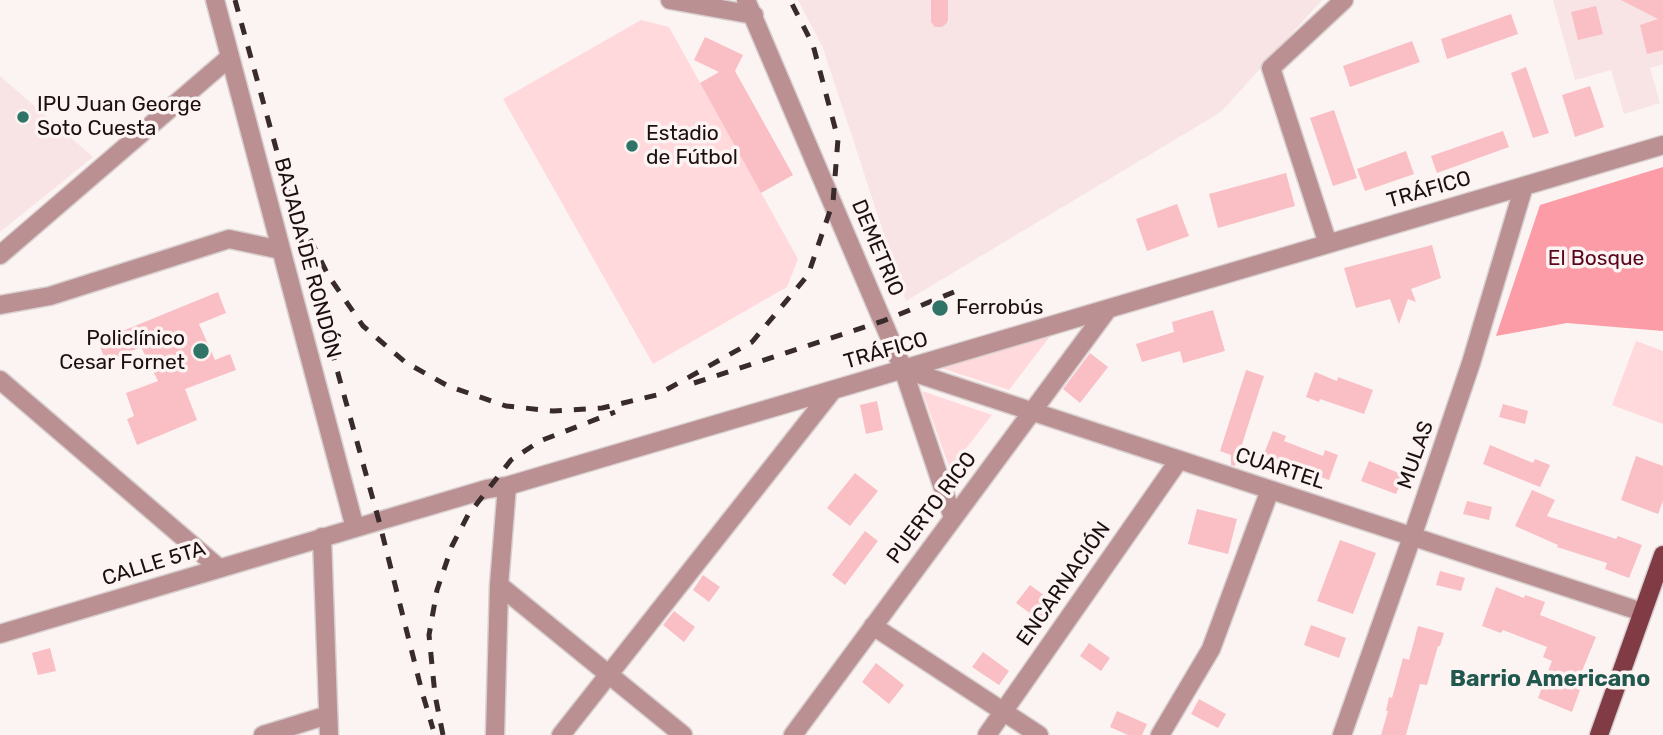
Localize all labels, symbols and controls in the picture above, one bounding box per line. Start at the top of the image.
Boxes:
place label: IPU Juan George Soto Cuesta [37,92,202,142]
marker: IPU Juan George Soto Cuesta [15,109,31,125]
place label: Estadio de Fútbol [646,121,738,171]
marker: Estadio de Fútbol [624,138,640,154]
street label: BAJADA DE RONDÓN [268,155,346,361]
street label: TRÁFICO [1384,166,1474,214]
street label: DEMETRIO [845,196,909,300]
park label: El Bosque [1548,246,1644,272]
place label: Ferrobús [956,295,1043,321]
marker: Ferrobús [930,298,950,318]
place label: Policlínico Cesar Fornet [59,326,185,376]
street label: TRÁFICO [841,327,931,375]
marker: Policlínico Cesar Fornet [191,341,211,361]
street label: MULAS [1393,418,1439,492]
street label: CUARTEL [1232,443,1328,495]
street label: PUERTO RICO [882,447,982,569]
street label: ENCARNACIÓN [1012,517,1116,651]
street label: CALLE 5TA [99,536,209,592]
district label: Barrio Americano [1450,665,1650,693]

